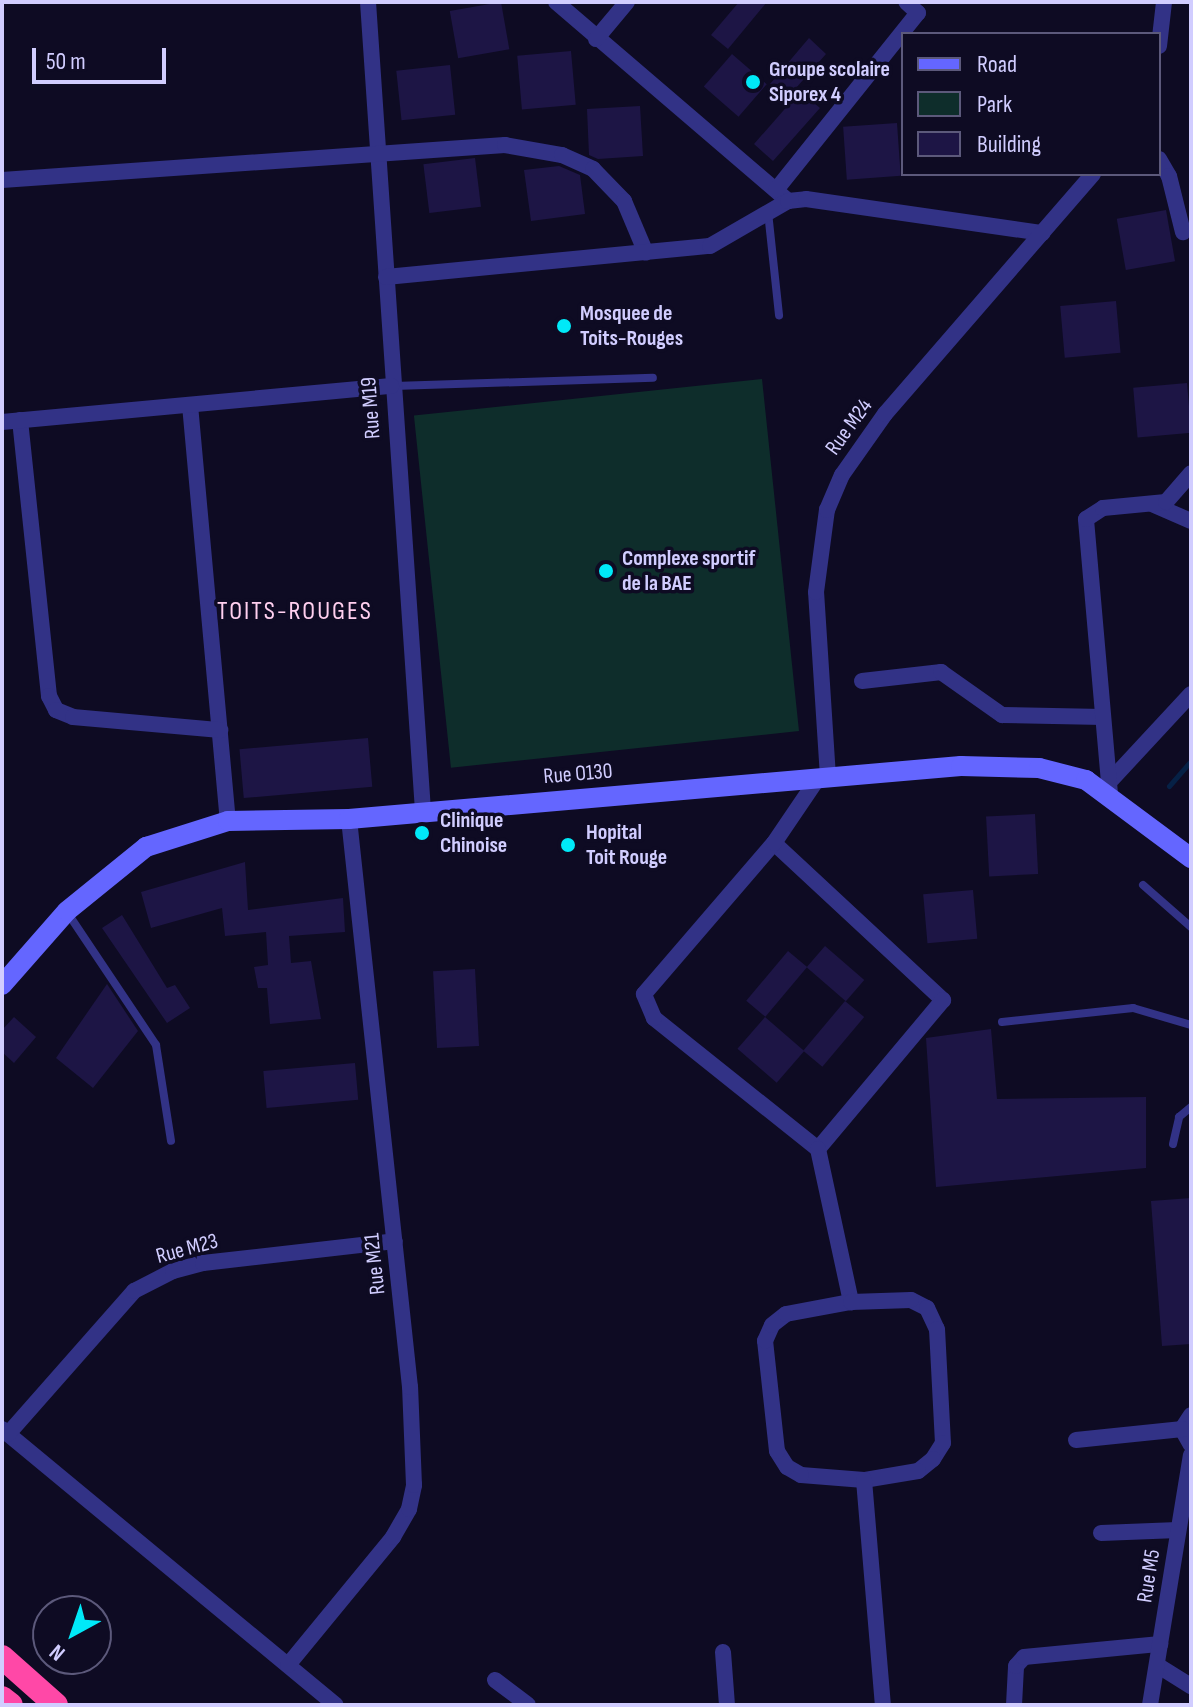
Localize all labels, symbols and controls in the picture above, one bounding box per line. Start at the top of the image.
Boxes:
scale bar [36,32,170,82]
legend [901,32,1161,176]
text: 50 m [46,47,86,76]
text: Road [977,50,1017,79]
place label: Groupe scolaire Siporex 4 [769,56,890,108]
marker: Groupe scolaire Siporex 4 [744,73,762,91]
text: Park [977,90,1012,119]
text: Building [977,130,1041,159]
place label: Mosquee de Toits-Rouges [580,300,683,352]
marker: Mosquee de Toits-Rouges [555,317,573,335]
street label: Rue M19 [356,376,386,440]
street label: Rue M24 [820,394,878,460]
place label: Complexe sportif de la BAE [622,545,755,596]
marker: Complexe sportif de la BAE [597,562,615,580]
district label: TOITS-ROUGES [217,596,373,628]
street label: Rue O130 [542,758,614,790]
place label: Clinique Chinoise [440,807,507,858]
place label: Hopital Toit Rouge [586,819,667,870]
marker: Clinique Chinoise [411,822,433,844]
marker: Hopital Toit Rouge [557,834,579,856]
street label: Rue M23 [153,1228,221,1270]
street label: Rue M21 [359,1232,391,1296]
street label: Rue M5 [1132,1547,1166,1605]
north arrow [32,1595,112,1675]
text: N [44,1638,71,1666]

